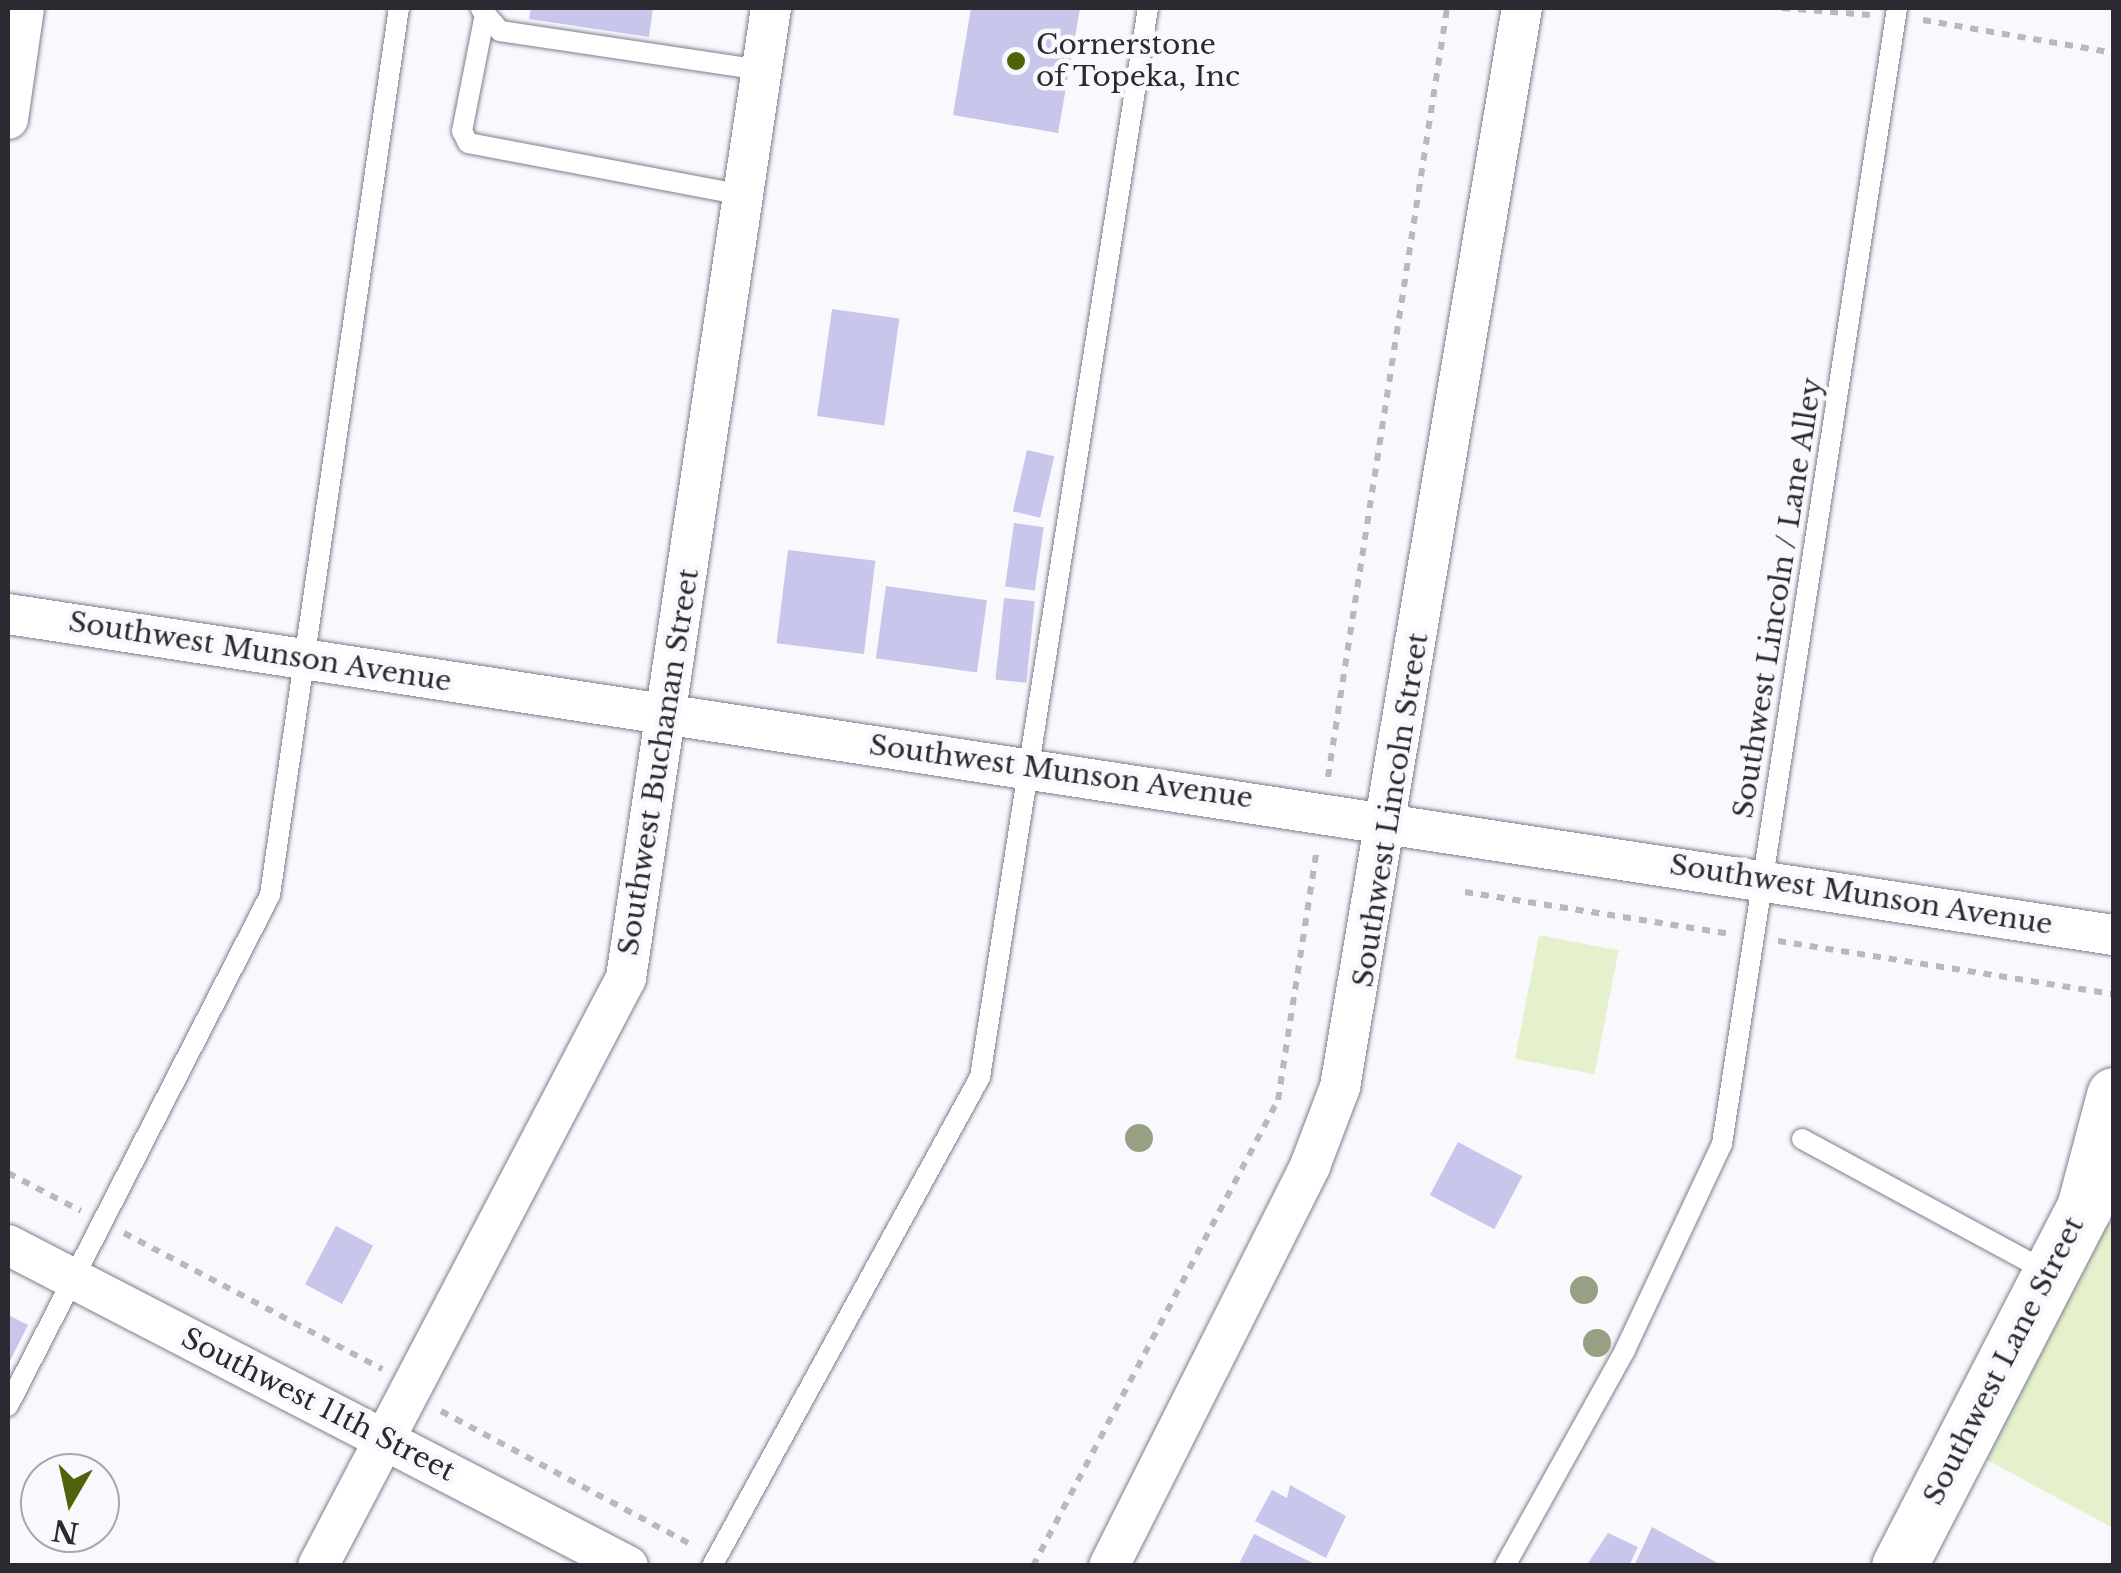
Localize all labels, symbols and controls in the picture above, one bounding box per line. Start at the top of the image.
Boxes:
place label: Cornerstone of Topeka, Inc [1036,28,1241,94]
marker: Cornerstone of Topeka, Inc [1005,50,1027,72]
street label: Southwest Lincoln / Lane Alley [1726,374,1830,822]
street label: Southwest Buchanan Street [612,566,706,958]
street label: Southwest Munson Avenue [66,605,454,699]
street label: Southwest Lincoln Street [1346,630,1436,990]
street label: Southwest Munson Avenue [866,728,1256,816]
street label: Southwest Munson Avenue [1667,848,2055,942]
street label: Southwest Lane Street [1917,1211,2091,1511]
street label: Southwest 11th Street [176,1321,460,1489]
north arrow [20,1453,120,1553]
text: N [50,1512,81,1550]

